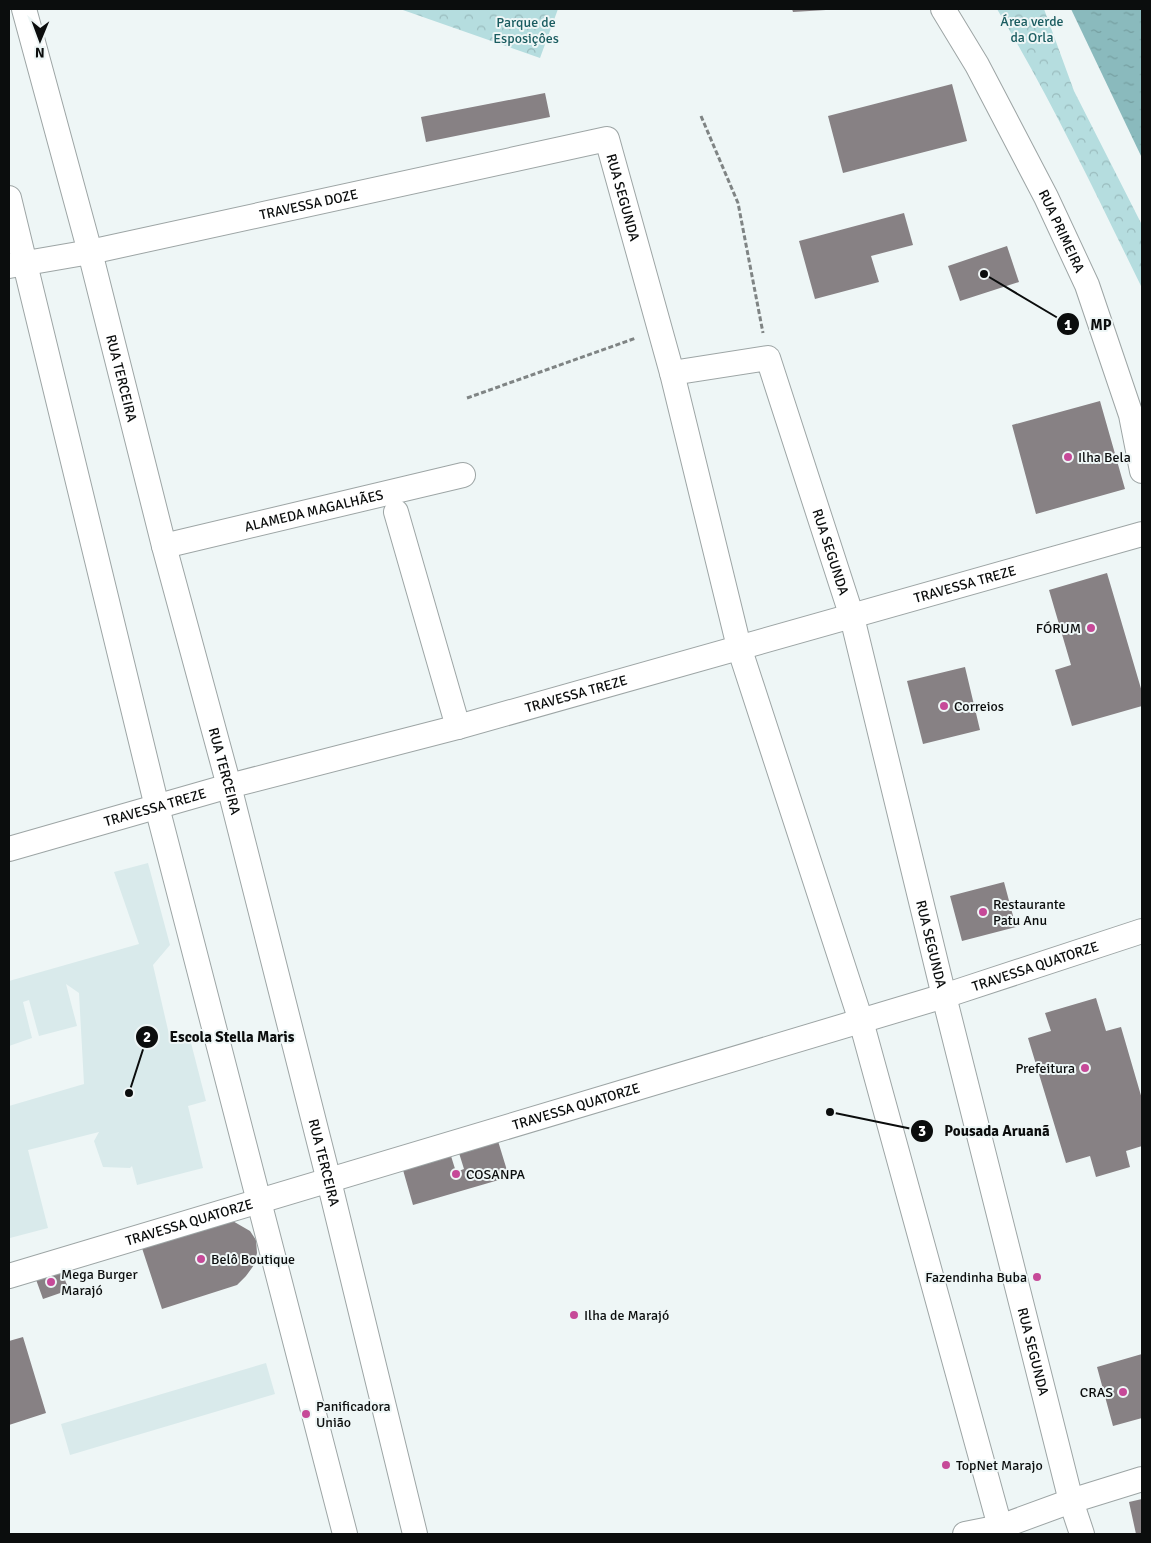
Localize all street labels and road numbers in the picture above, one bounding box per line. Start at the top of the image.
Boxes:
street label: RUA SEGUNDA [603,152,643,244]
street label: TRAVESSA DOZE [258,186,360,224]
street label: RUA PRIMEIRA [1035,187,1088,276]
street label: RUA TERCEIRA [102,333,141,424]
street label: ALAMEDA MAGALHÃES [243,486,385,536]
street label: RUA SEGUNDA [808,507,853,598]
street label: TRAVESSA TREZE [912,562,1018,607]
street label: TRAVESSA TREZE [523,672,629,717]
street label: RUA TERCEIRA [205,726,244,817]
street label: TRAVESSA TREZE [102,785,208,830]
street label: RUA SEGUNDA [912,898,950,990]
street label: TRAVESSA QUATORZE [970,938,1101,995]
street label: TRAVESSA QUATORZE [510,1080,642,1134]
street label: RUA TERCEIRA [305,1117,343,1208]
street label: TRAVESSA QUATORZE [123,1195,255,1250]
street label: RUA SEGUNDA [1014,1306,1052,1398]

